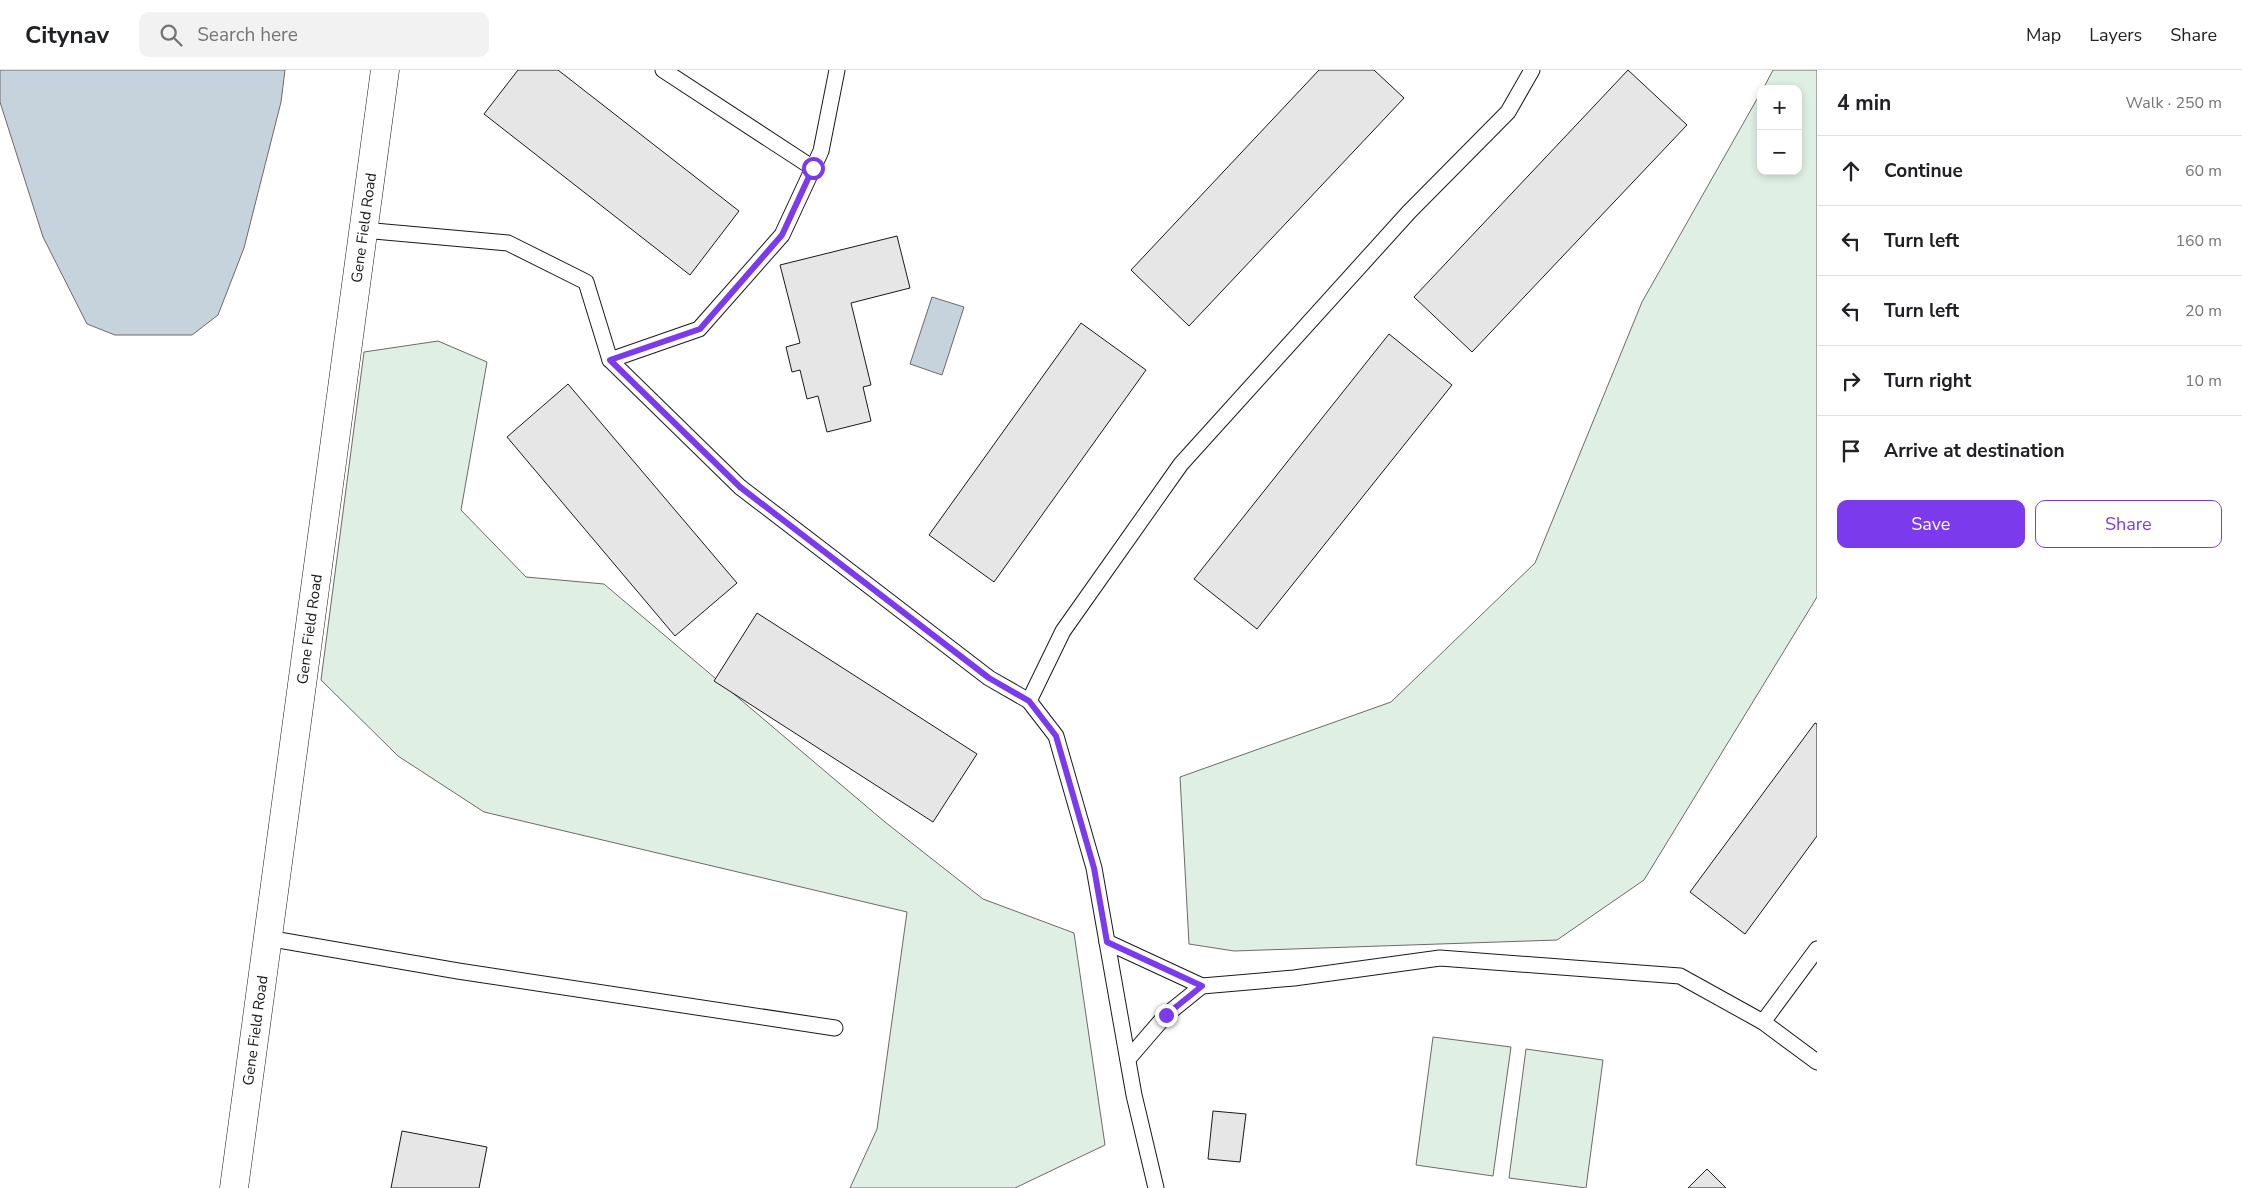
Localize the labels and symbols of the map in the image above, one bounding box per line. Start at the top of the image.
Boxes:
route start [802,157,825,180]
street label: Gene Field Road [346,171,381,284]
street label: Gene Field Road [292,573,327,685]
street label: Gene Field Road [238,974,273,1087]
route end [1155,1004,1178,1027]

